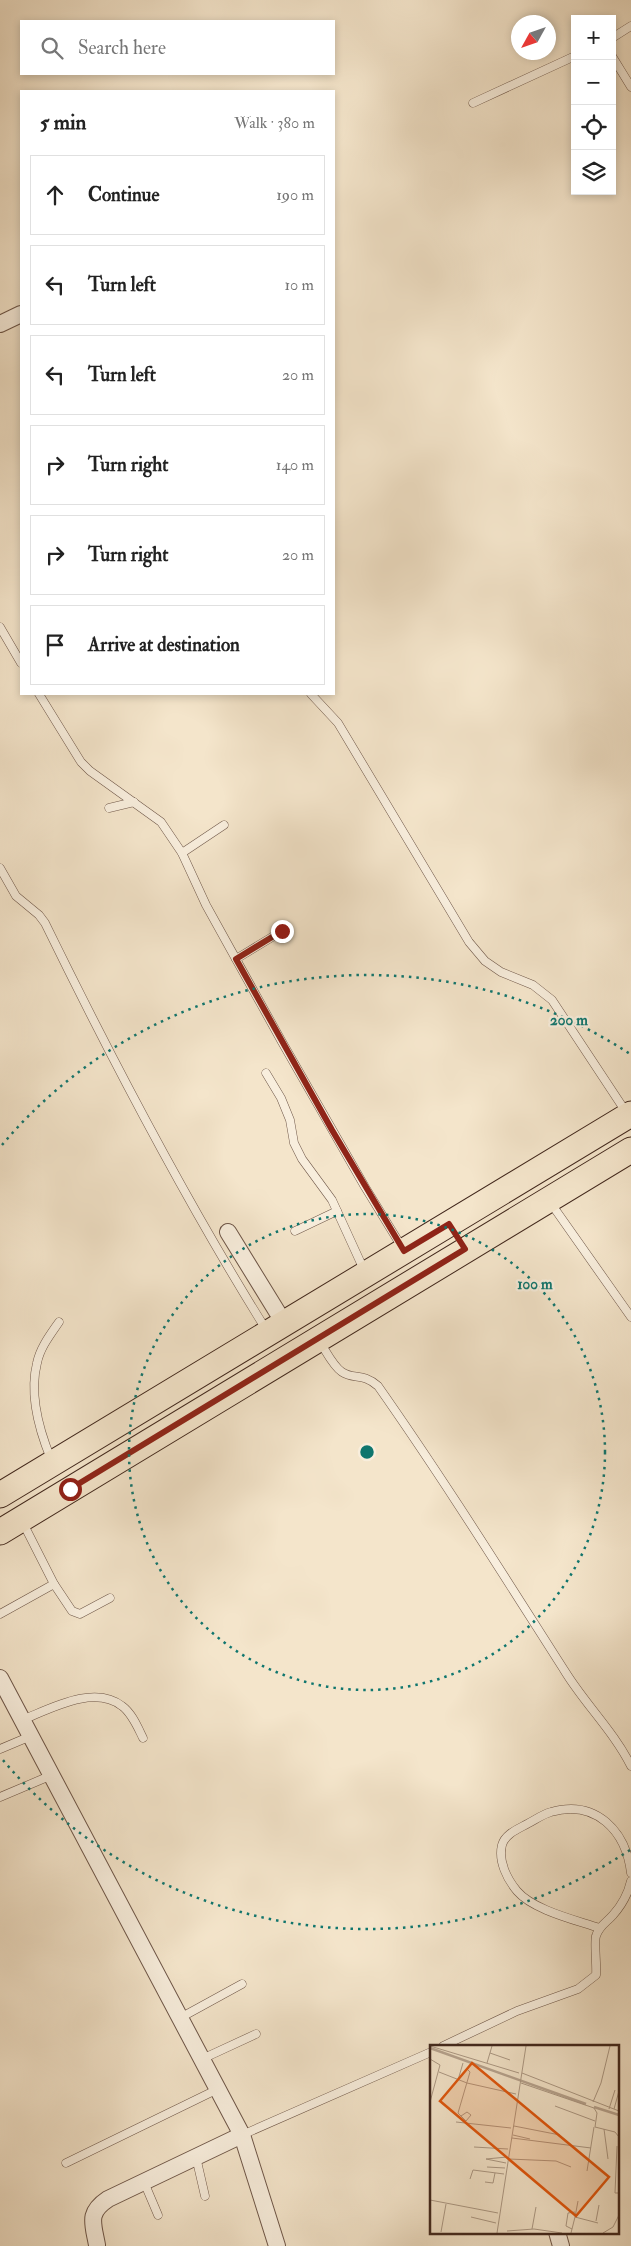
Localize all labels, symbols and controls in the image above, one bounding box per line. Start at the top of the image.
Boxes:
north arrow [511,15,556,60]
map controls [571,15,616,195]
button: + [571,15,616,60]
search box [20,20,335,75]
icon: search [38,34,66,62]
text: Search here [78,36,166,60]
button: − [571,60,616,105]
button: locate [571,105,616,150]
text: 5 min [40,109,86,136]
text: Walk · 380 m [234,113,315,133]
button: layers [571,150,616,195]
icon: ahead [41,181,69,209]
text: Continue [88,183,159,207]
text: 190 m [276,185,314,205]
icon: left [41,271,69,299]
text: Turn left [88,273,156,297]
text: 10 m [284,275,314,295]
icon: left [41,361,69,389]
text: Turn left [88,363,156,387]
text: 20 m [282,365,314,385]
icon: right [41,451,69,479]
text: Turn right [88,453,168,477]
text: 140 m [276,455,314,475]
icon: right [41,541,69,569]
text: Turn right [88,543,168,567]
text: 20 m [282,545,314,565]
icon: arrive [41,631,69,659]
text: Arrive at destination [88,633,240,657]
route end [271,920,294,943]
text: 200 m [550,1011,588,1030]
text: 100 m [517,1275,553,1294]
centre of rings [358,1443,376,1461]
route start [59,1478,82,1501]
inset map [430,2045,618,2234]

